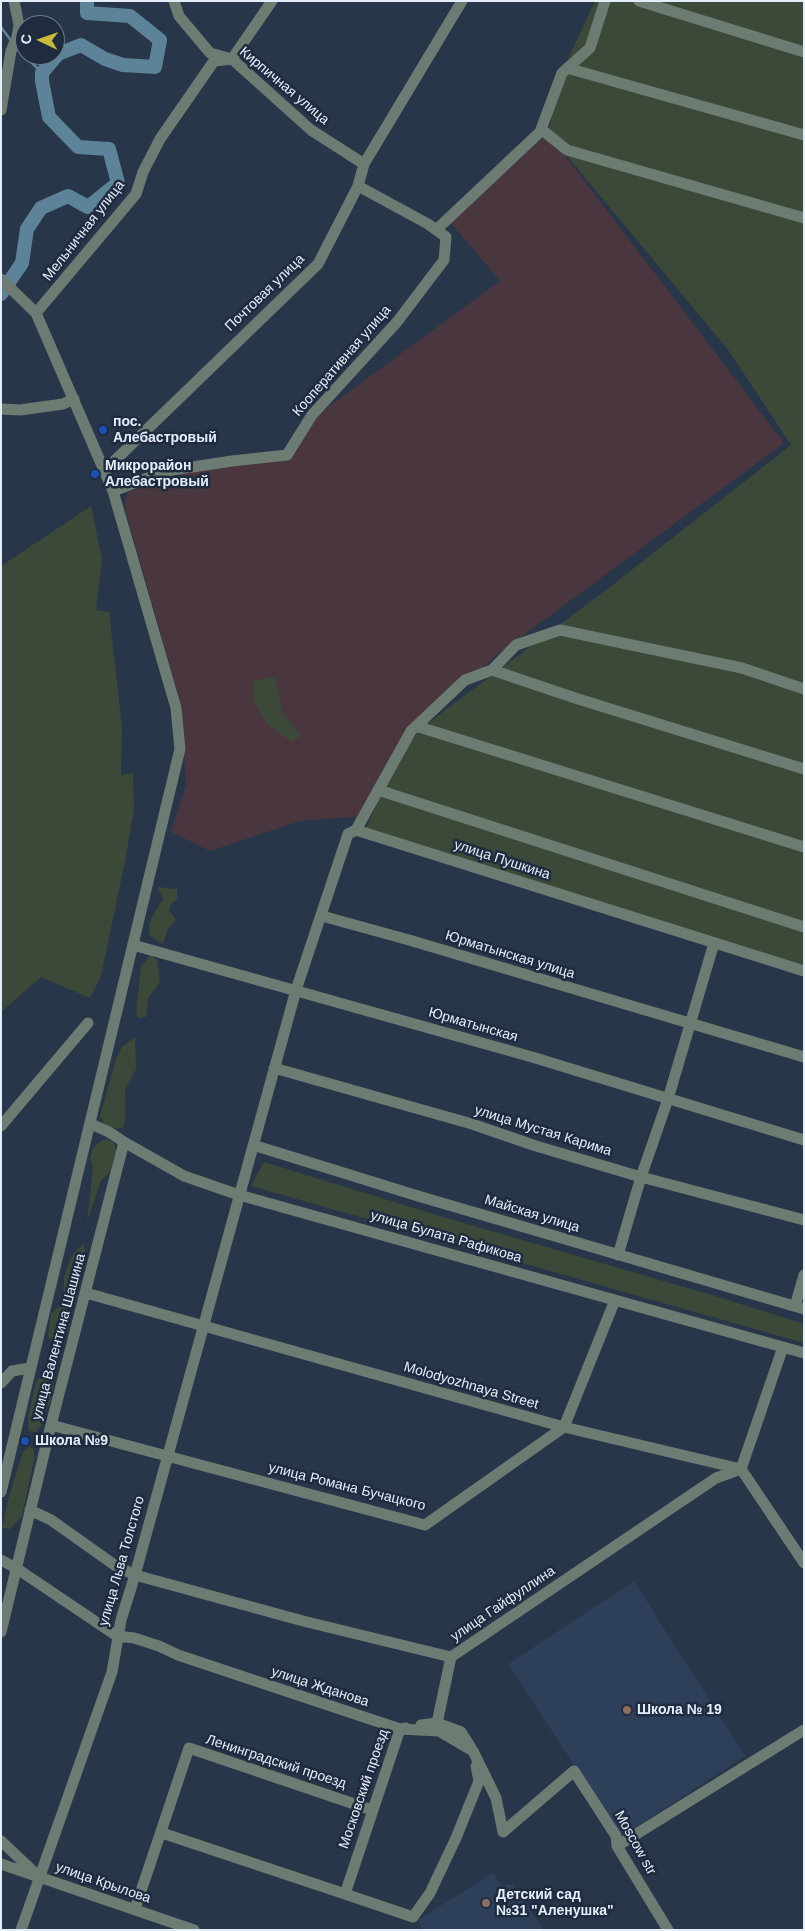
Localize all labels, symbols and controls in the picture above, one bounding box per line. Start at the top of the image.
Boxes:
north arrow [15,15,65,65]
text: С [18,34,34,45]
street label: Кирпичная улица [236,44,332,128]
street label: Мельничная улица [40,177,128,285]
street label: Почтовая улица [222,251,308,335]
street label: Кооперативная улица [289,302,395,420]
place label: пос. Алебастровый [113,414,217,447]
marker: пос. Алебастровый [97,424,109,436]
place label: Микрорайон Алебастровый [105,458,209,491]
marker: Микрорайон Алебастровый [89,468,101,480]
street label: улица Пушкина [452,837,552,883]
street label: Юрматынская улица [443,927,577,983]
street label: Юрматынская [426,1004,520,1046]
street label: улица Мустая Карима [472,1102,614,1160]
street label: Майская улица [482,1192,582,1236]
street label: улица Булата Рафикова [368,1207,524,1267]
street label: улица Валентина Шашина [29,1252,89,1422]
street label: Molodyozhnaya Street [402,1359,540,1413]
place label: Школа №9 [35,1433,108,1449]
marker: Школа №9 [19,1435,31,1447]
street label: улица Романа Бучацкого [267,1459,427,1515]
street label: улица Льва Толстого [95,1494,149,1628]
street label: улица Гайфуллина [448,1563,558,1645]
street label: улица Жданова [269,1663,371,1711]
place label: Школа № 19 [637,1702,722,1718]
marker: Школа № 19 [621,1704,633,1716]
street label: Московский проезд [336,1727,392,1851]
street label: Ленинградский проезд [204,1731,348,1793]
street label: Moscow str [610,1808,660,1878]
street label: улица Крылова [53,1859,153,1907]
place label: Детский сад №31 "Аленушка" [496,1887,614,1920]
marker: Детский сад №31 "Аленушка" [480,1897,492,1909]

